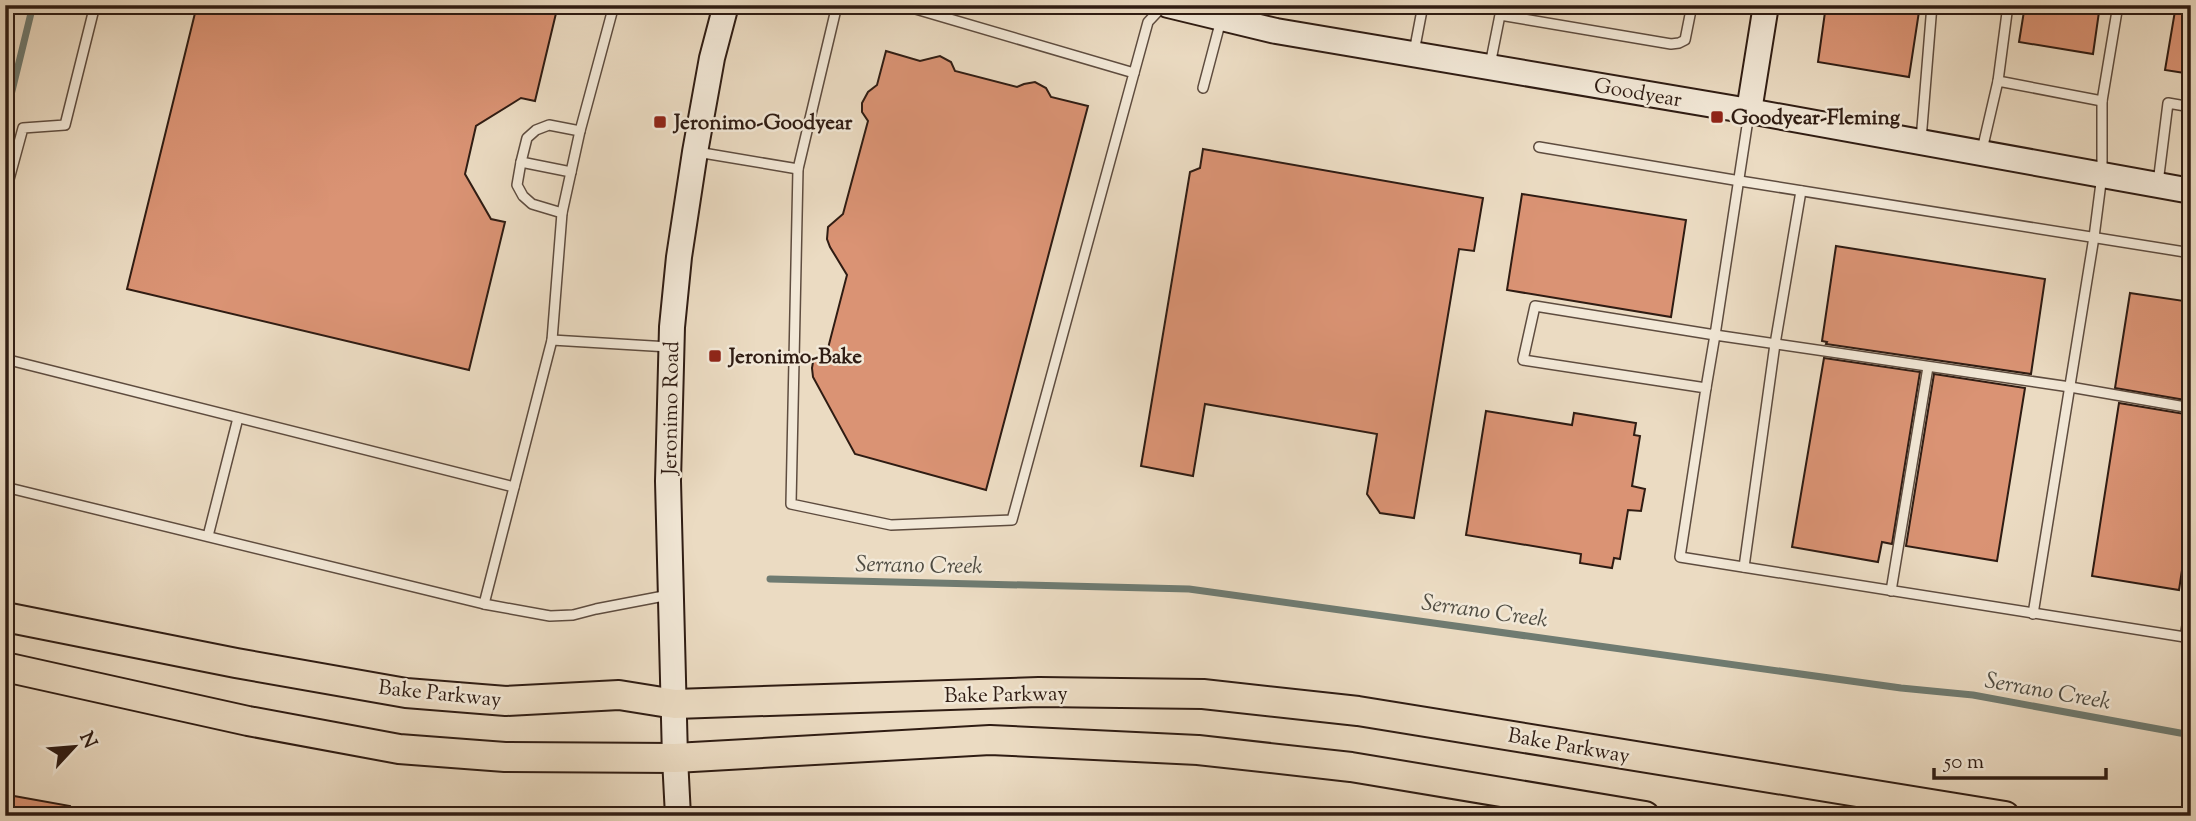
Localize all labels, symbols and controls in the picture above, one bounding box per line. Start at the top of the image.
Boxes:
street label: Goodyear [1591,71,1684,116]
place label: Goodyear-Fleming [1731,104,1901,134]
place label: Jeronimo-Goodyear [672,109,852,139]
marker: Goodyear-Fleming [1709,109,1725,125]
marker: Jeronimo-Goodyear [652,114,668,130]
street label: Jeronimo Road [656,341,688,476]
place label: Jeronimo-Bake [727,343,862,373]
marker: Jeronimo-Bake [707,348,723,364]
water label: Serrano Creek [855,549,983,584]
water label: Serrano Creek [1419,587,1550,638]
water label: Serrano Creek [1982,665,2113,720]
street label: Bake Parkway [377,674,503,716]
street label: Bake Parkway [944,680,1069,712]
north arrow [38,712,108,782]
street label: Bake Parkway [1505,721,1633,773]
text: N [72,728,102,753]
scale bar [1934,737,2105,781]
text: 50 m [1943,748,1984,778]

